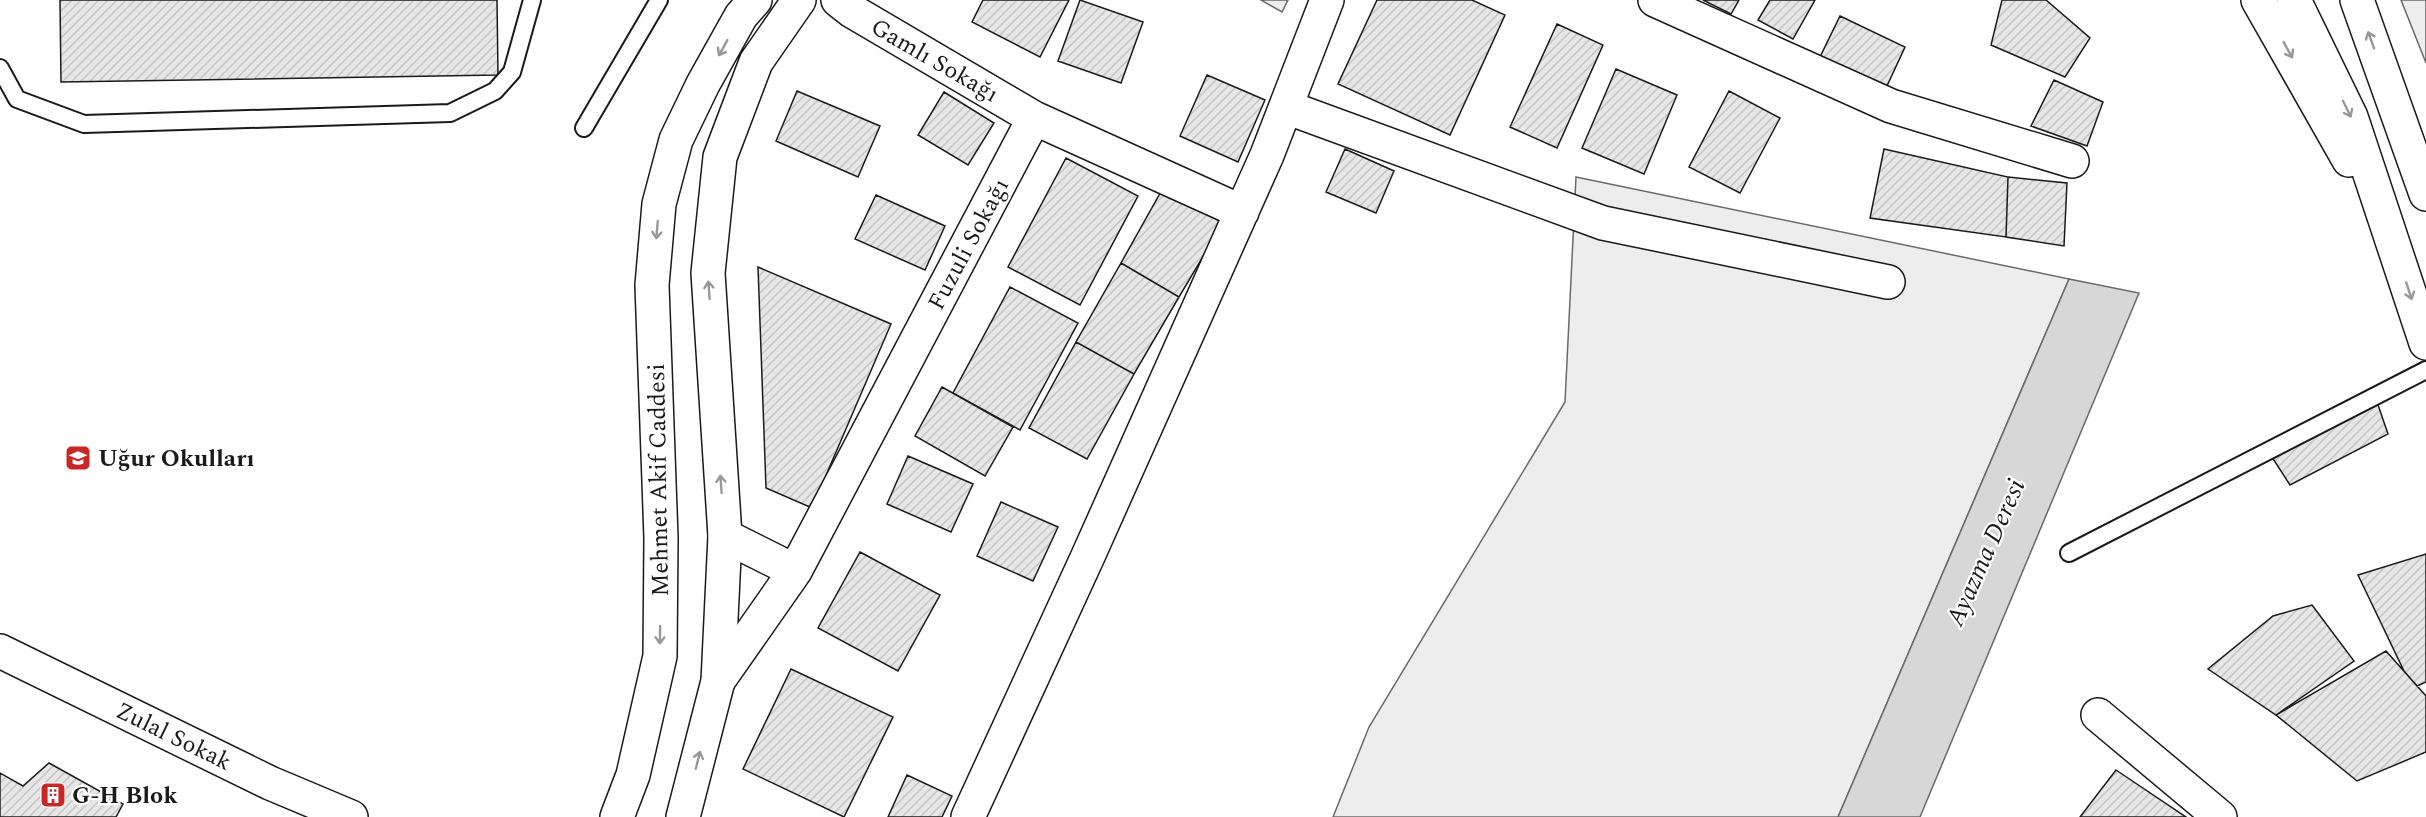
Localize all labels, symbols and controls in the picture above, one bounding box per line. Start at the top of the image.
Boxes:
street label: Gamlı Sokağı [864,10,1005,112]
one-way arrow [2365,31,2376,50]
one-way arrow [717,39,728,57]
one-way arrow [2282,41,2294,58]
one-way arrow [2342,100,2354,118]
street label: Fuzuli Sokağı [919,172,1019,317]
one-way arrow [651,220,662,239]
one-way arrow [704,280,715,300]
one-way arrow [2405,281,2416,300]
street label: Mehmet Akif Caddesi [639,363,679,597]
place label: Uğur Okulları [98,441,254,477]
school or university icon: Uğur Okulları [63,443,93,473]
water label: Ayazma Deresi [1935,472,2036,634]
one-way arrow [716,475,727,495]
one-way arrow [654,624,666,644]
street label: Zulal Sokak [110,693,238,780]
one-way arrow [692,751,704,770]
place label: G-H Blok [72,778,178,814]
building icon: G-H Blok [38,780,68,810]

